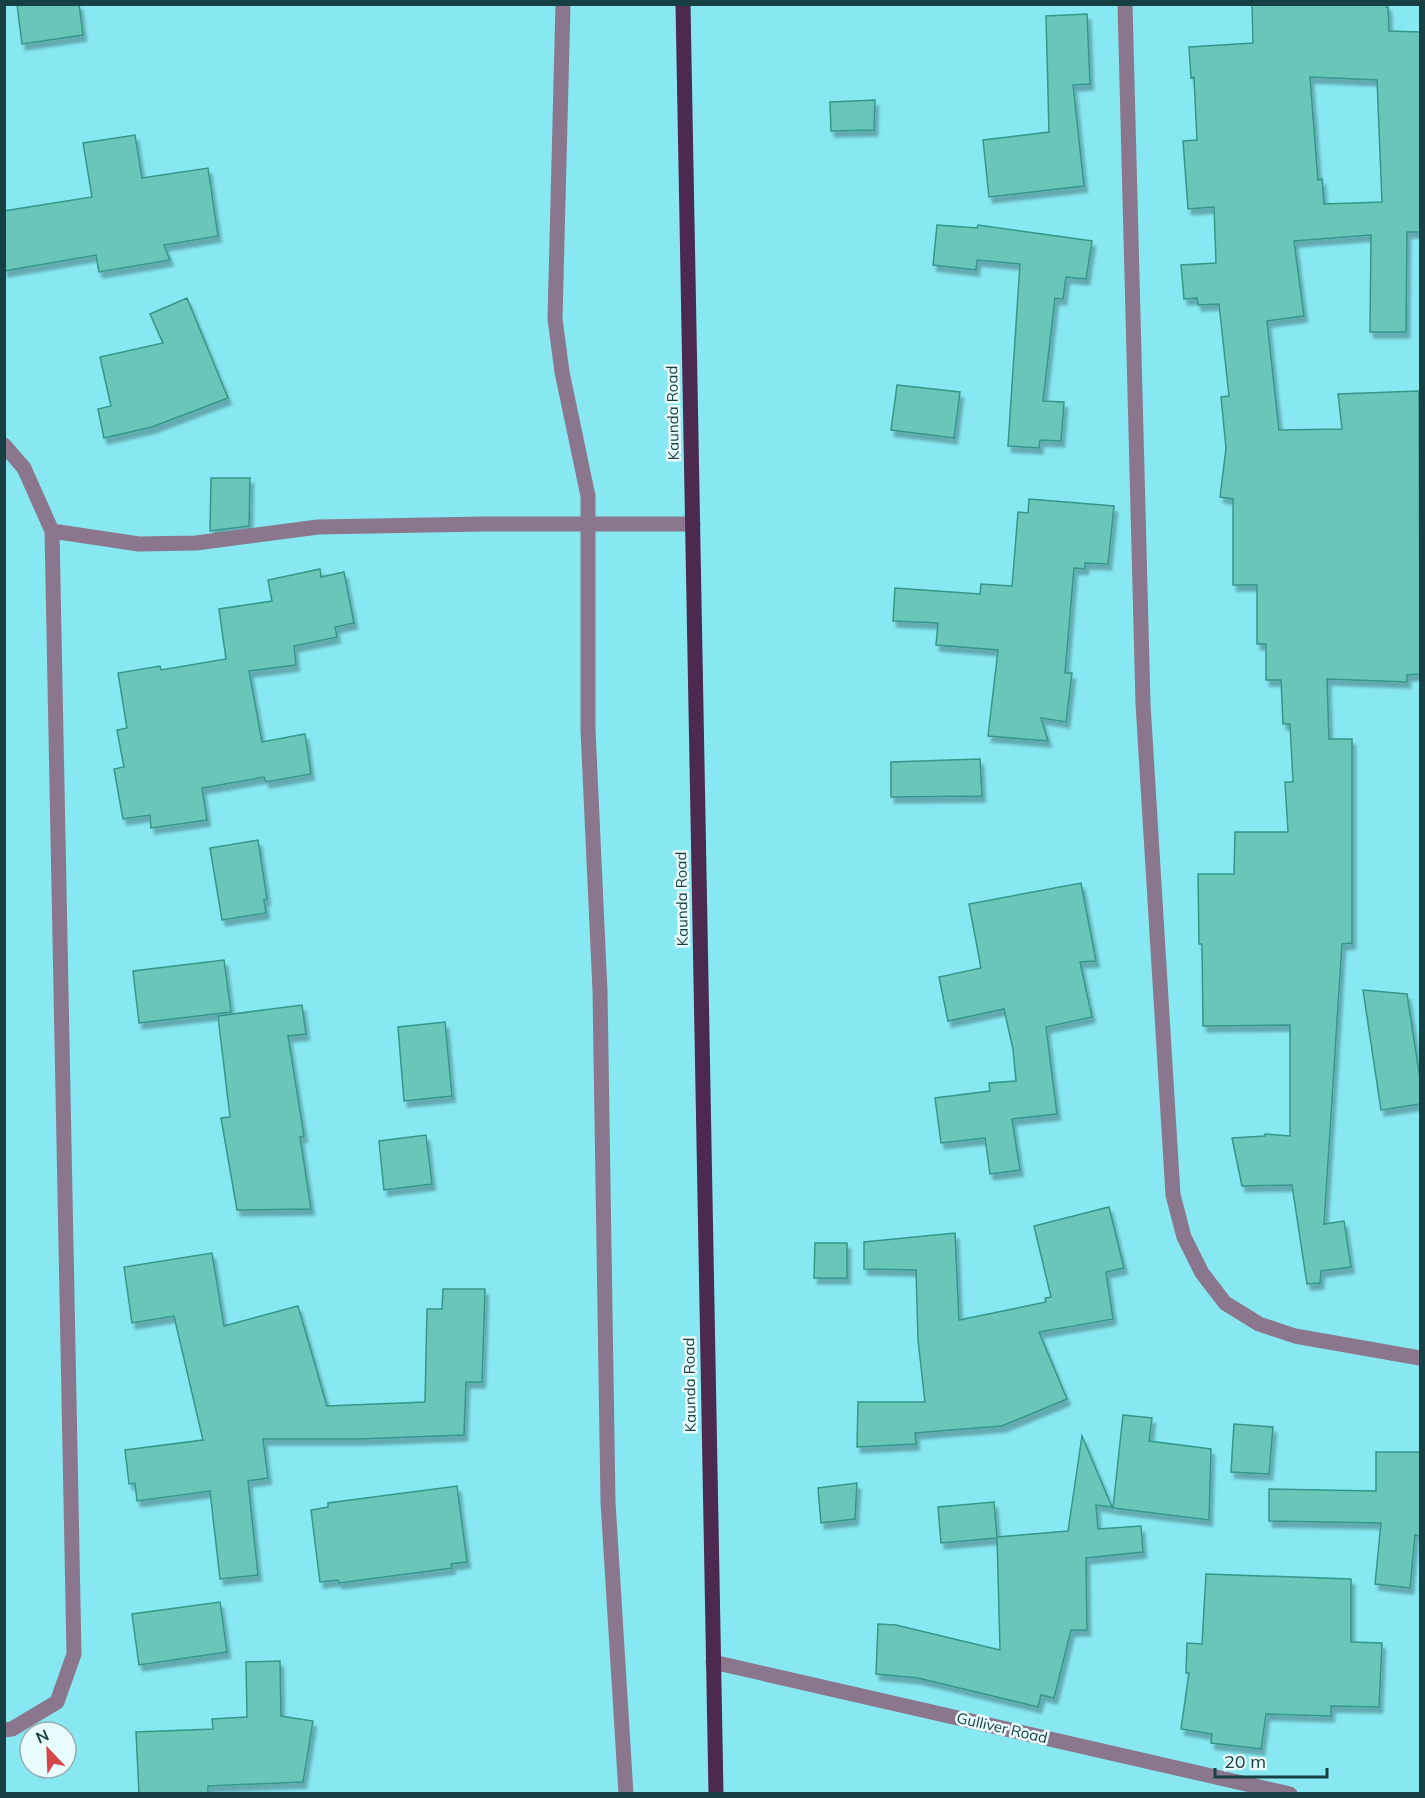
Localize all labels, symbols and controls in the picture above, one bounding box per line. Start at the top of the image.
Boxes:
street label: Kaunda Road [662,366,683,460]
street label: Kaunda Road [671,852,692,946]
street label: Kaunda Road [679,1338,700,1432]
street label: Gulliver Road [955,1708,1049,1747]
north arrow [18,1720,78,1780]
text: N [33,1725,52,1748]
scale bar [1215,1741,1328,1779]
text: 20 m [1224,1750,1266,1773]

